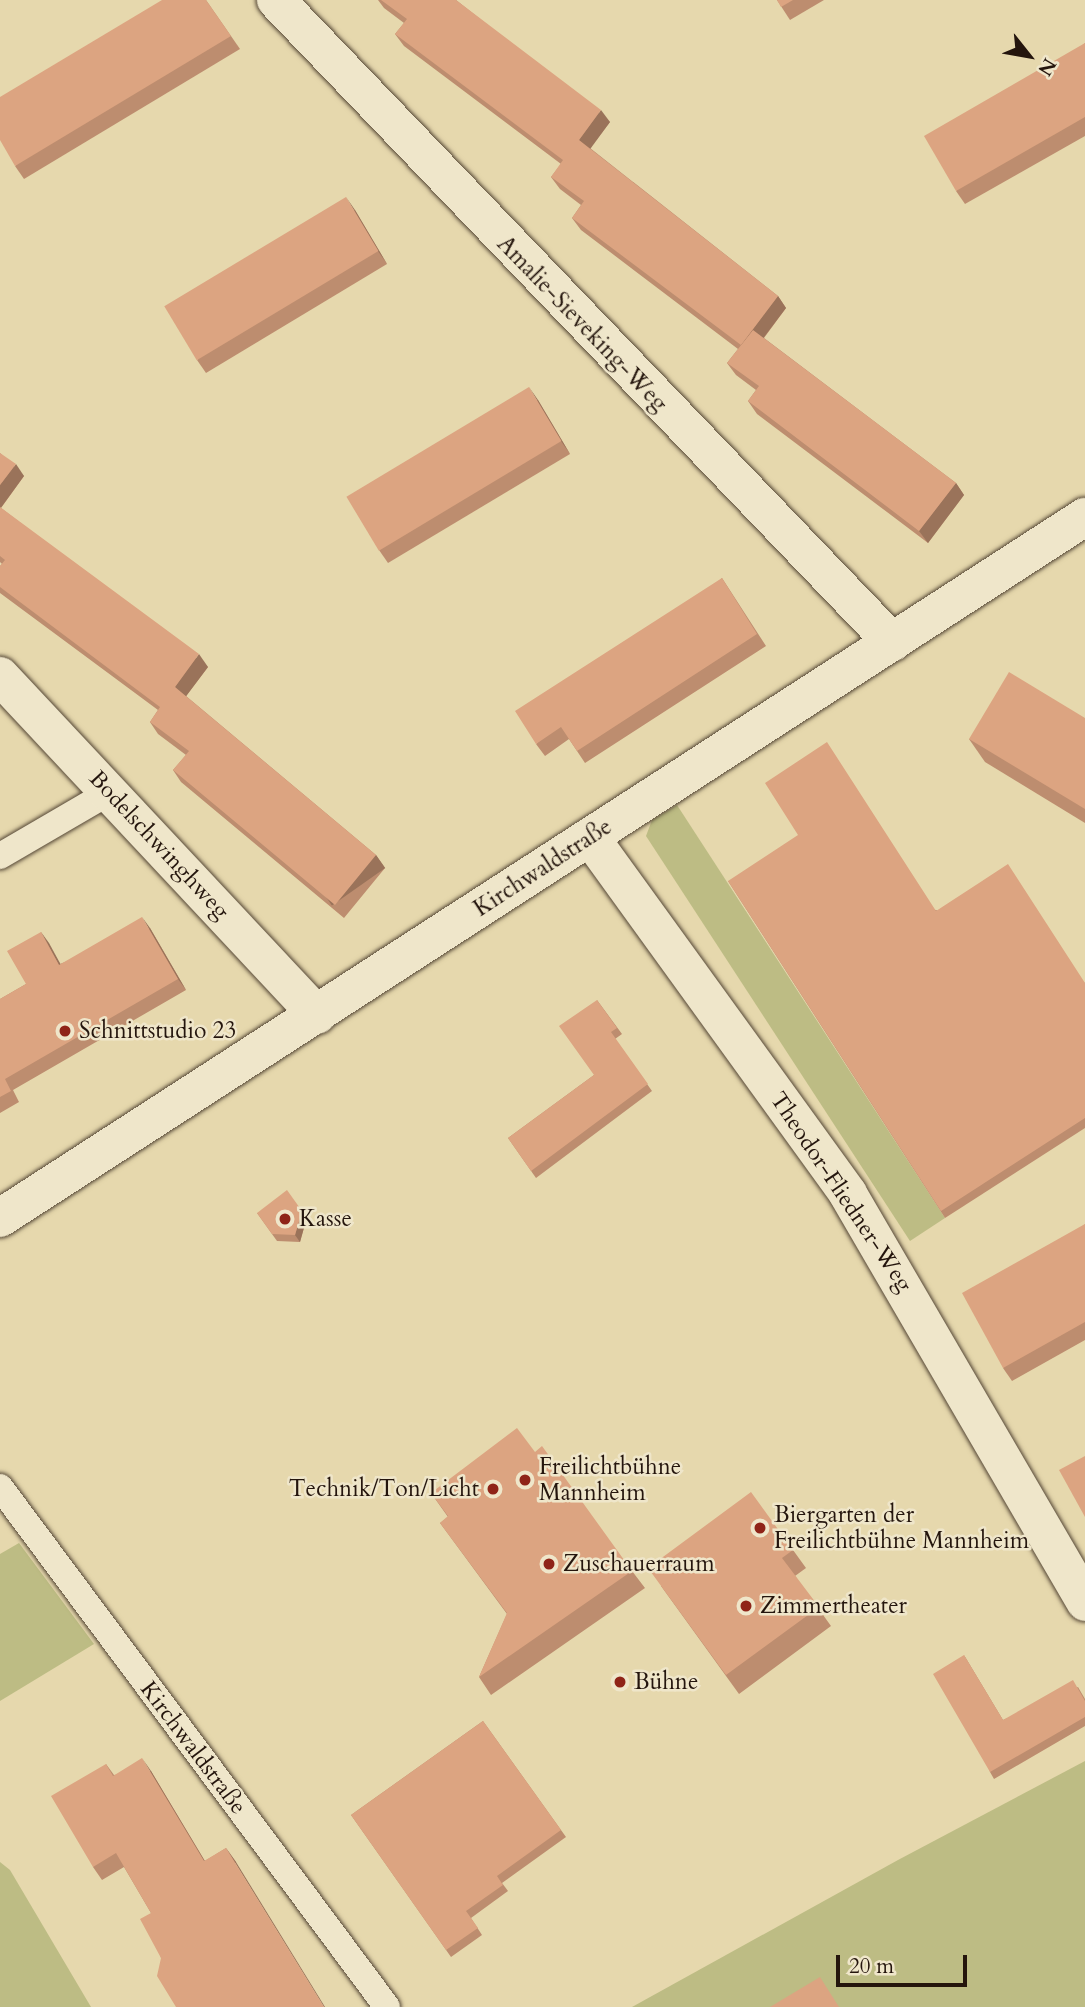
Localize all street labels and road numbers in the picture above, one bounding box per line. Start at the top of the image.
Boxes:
street label: Amalie-Sieveking-Weg [491,231,673,417]
street label: Bodelschwinghweg [83,765,235,925]
street label: Kirchwaldstraße [469,813,617,923]
street label: Theodor-Fliedner-Weg [764,1087,918,1297]
street label: Kirchwaldstraße [134,1676,252,1820]

